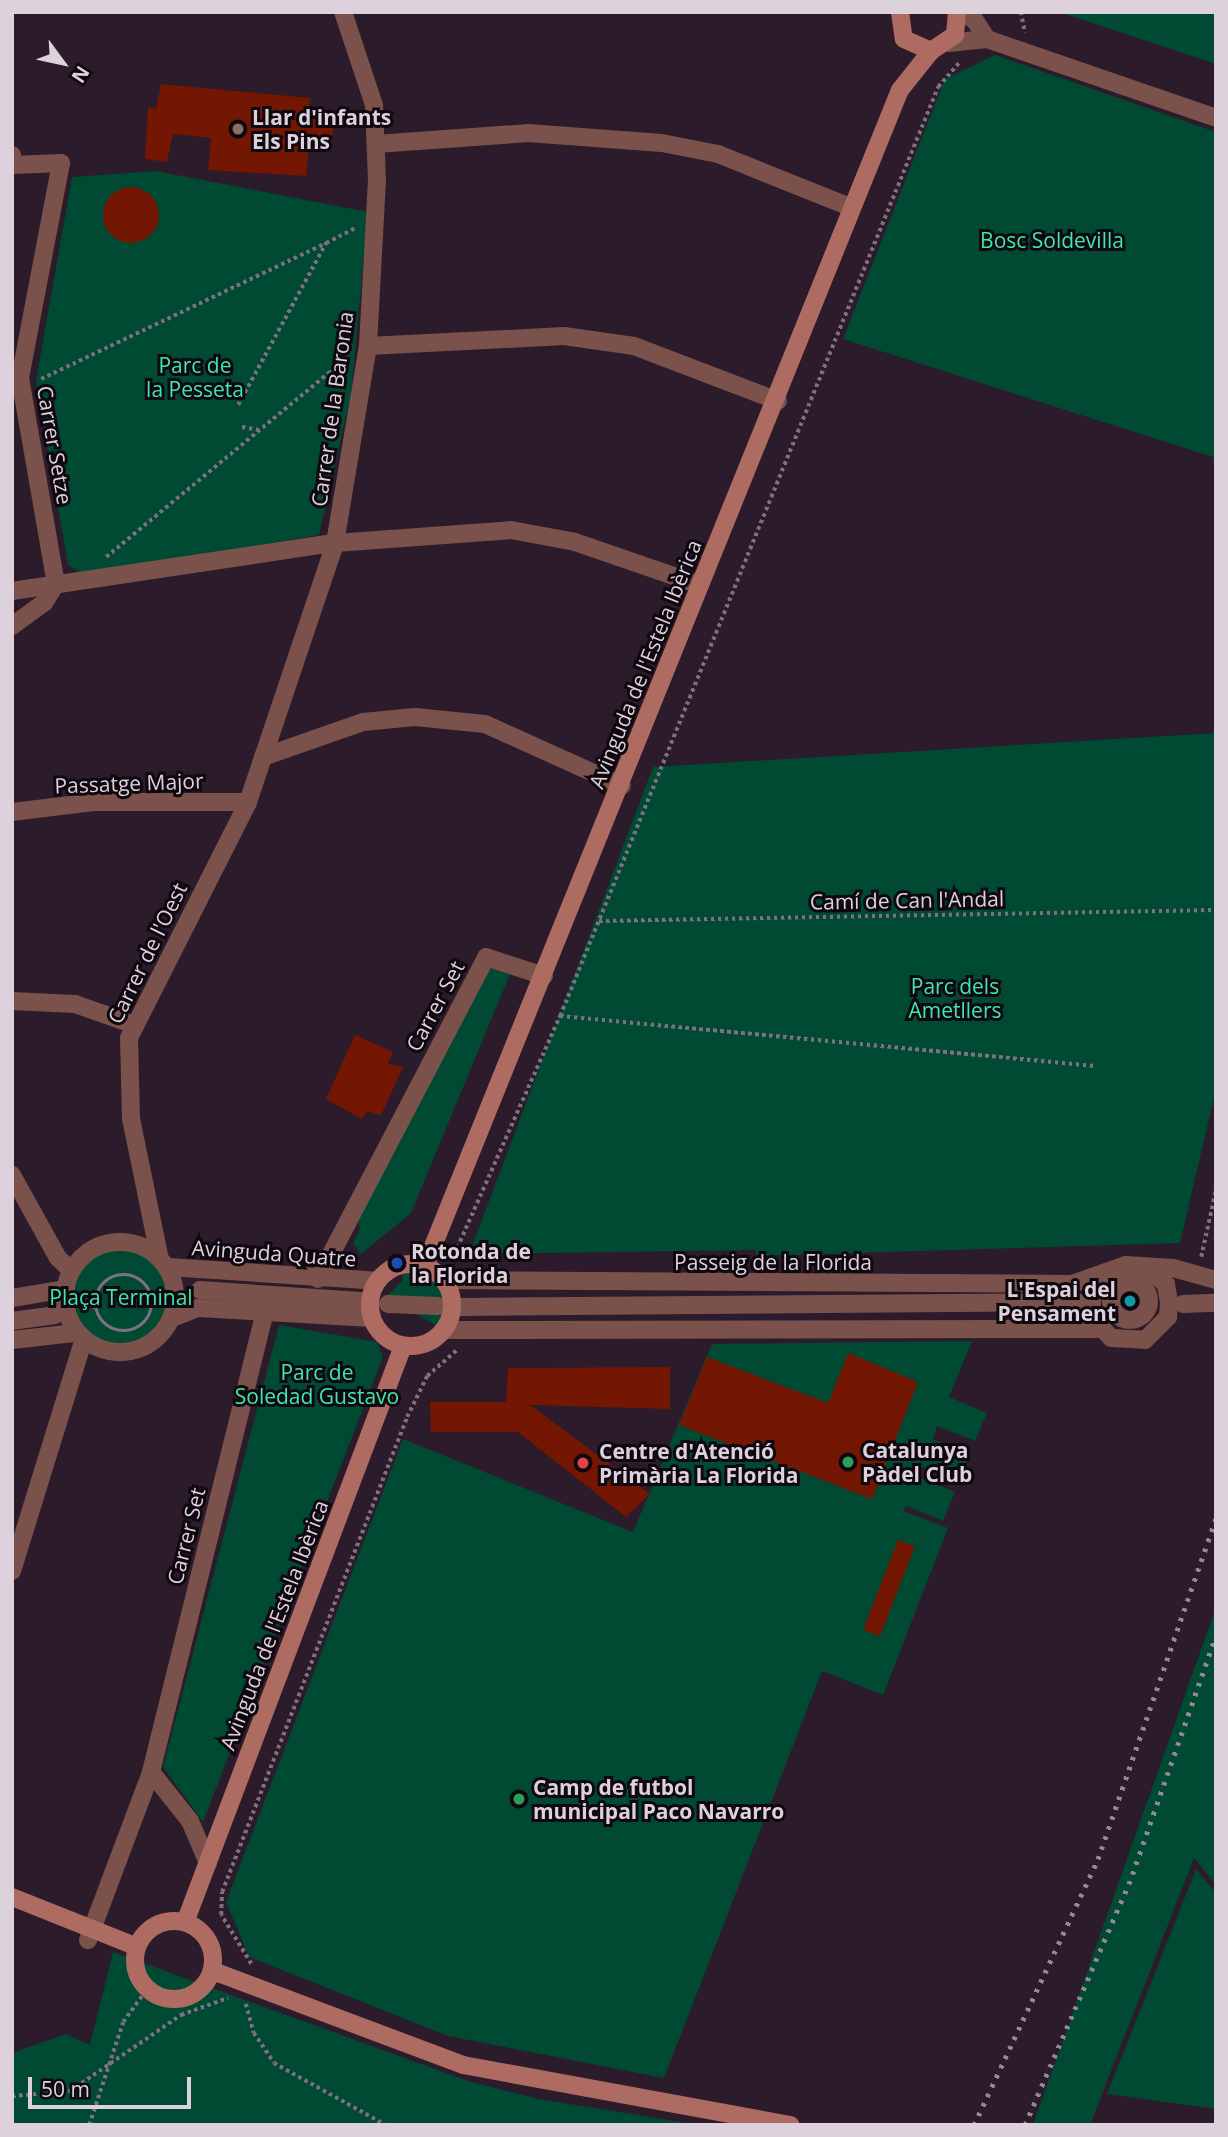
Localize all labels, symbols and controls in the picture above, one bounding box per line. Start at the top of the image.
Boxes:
north arrow [28,28,98,98]
text: N [66,61,96,88]
place label: Llar d'infants Els Pins [252,104,391,154]
marker: Llar d'infants Els Pins [230,121,246,137]
park label: Bosc Soldevilla [980,227,1124,253]
street label: Carrer de la Baronia [306,310,358,508]
park label: Parc de la Pesseta [146,352,244,402]
street label: Carrer Setze [32,384,78,506]
street label: Avinguda de l'Estela Ibèrica [584,536,706,792]
street label: Passatge Major [54,768,204,798]
street label: Carrer de l'Oest [102,878,192,1028]
street label: Camí de Can l'Andal [810,886,1004,914]
street label: Carrer Set [401,957,469,1055]
park label: Parc dels Ametllers [909,973,1001,1023]
street label: Avinguda Quatre [191,1235,357,1271]
place label: Rotonda de la Florida [411,1238,531,1288]
street label: Passeig de la Florida [674,1249,872,1275]
marker: Rotonda de la Florida [389,1255,405,1271]
place label: L'Espai del Pensament [998,1276,1116,1326]
park label: Plaça Terminal [49,1284,193,1310]
marker: L'Espai del Pensament [1122,1293,1138,1309]
park label: Parc de Soledad Gustavo [235,1359,399,1409]
place label: Catalunya Pàdel Club [862,1437,972,1487]
place label: Centre d'Atenció Primària La Florida [599,1438,798,1488]
marker: Centre d'Atenció Primària La Florida [573,1453,593,1473]
marker: Catalunya Pàdel Club [840,1454,856,1470]
street label: Carrer Set [162,1485,210,1587]
street label: Avinguda de l'Estela Ibèrica [215,1496,333,1754]
place label: Camp de futbol municipal Paco Navarro [533,1774,784,1824]
marker: Camp de futbol municipal Paco Navarro [511,1791,527,1807]
scale bar [32,2064,194,2108]
text: 50 m [41,2075,90,2103]

